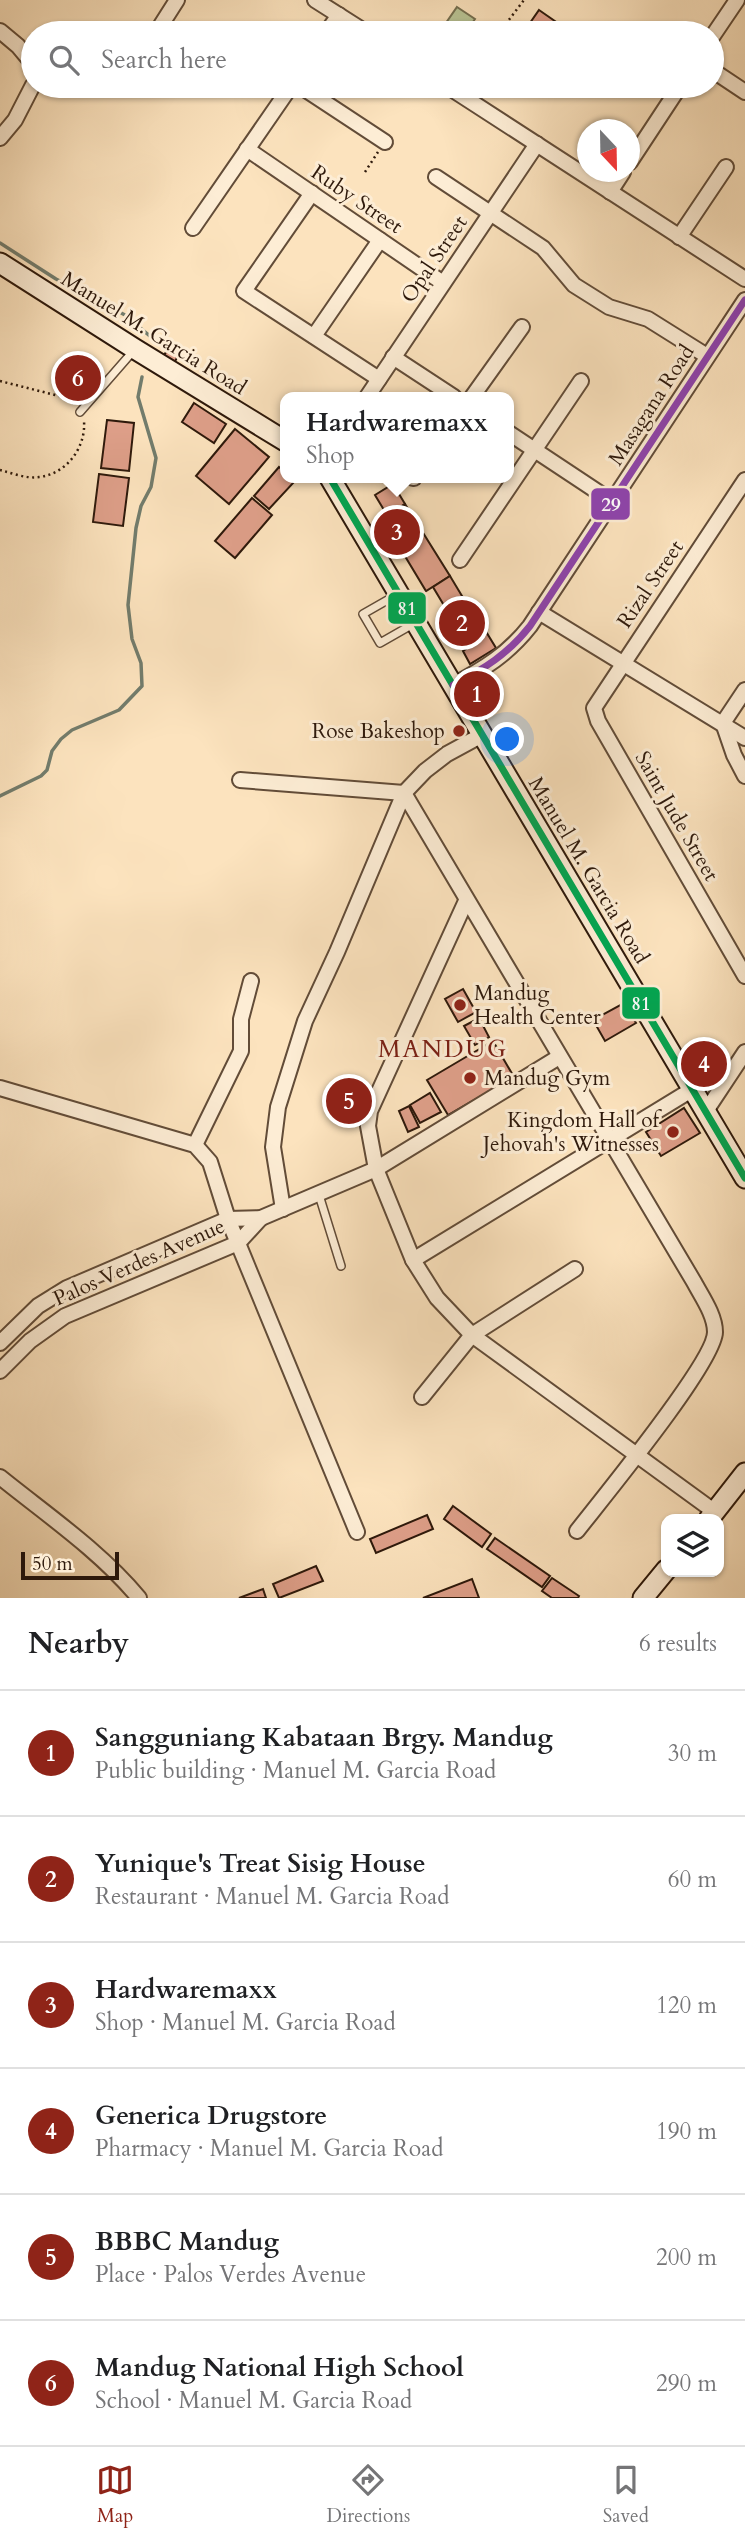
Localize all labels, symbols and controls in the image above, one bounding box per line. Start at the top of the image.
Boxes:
search box [21,21,724,98]
icon: search [45,41,83,79]
text: Search here [101,42,227,77]
north arrow [577,119,640,182]
street label: Ruby Street [305,158,408,241]
street label: Opal Street [394,209,475,309]
street label: Manuel M. Garcia Road [56,265,252,402]
street label: Masagana Road [602,339,701,471]
pin: 6 [55,352,101,404]
popup [280,392,514,483]
text: Hardwaremaxx [306,405,488,440]
text: Shop [306,440,355,471]
line badge: 29 [590,487,631,521]
text: 29 [601,492,621,518]
pin: 3 [374,506,420,558]
street label: Rizal Street [610,534,691,634]
line badge: 81 [387,591,427,625]
text: 81 [397,596,417,622]
pin: 2 [439,597,485,649]
pin: 1 [454,668,500,720]
place label: Rose Bakeshop [312,717,445,746]
your location [490,722,524,756]
marker: Rose Bakeshop [451,723,467,739]
street label: Saint Jude Street [628,746,726,887]
street label: Manuel M. Garcia Road [521,771,656,969]
place label: Mandug Health Center [474,979,601,1032]
line badge: 81 [621,986,661,1020]
text: 81 [631,991,651,1017]
marker: Mandug Health Center [452,997,468,1013]
district label: MANDUG [378,1033,508,1066]
pin: 4 [681,1038,727,1090]
place label: Mandug Gym [484,1064,611,1093]
marker: Mandug Gym [462,1070,478,1086]
pin: 5 [326,1075,372,1127]
place label: Kingdom Hall of Jehovah's Witnesses [480,1106,663,1159]
marker: Kingdom Hall of Jehovah's Witnesses [665,1124,681,1140]
street label: Palos Verdes Avenue [49,1212,230,1313]
map controls [661,1514,724,1577]
button: layers [661,1514,724,1577]
scale bar [21,1549,119,1581]
text: 50 m [32,1551,73,1577]
text: Nearby [28,1623,129,1664]
text: 6 results [639,1628,717,1659]
text: Sangguniang Kabataan Brgy. Mandug [95,1720,553,1755]
text: 1 [45,1738,57,1769]
text: 30 m [668,1738,717,1769]
text: Public building · Manuel M. Garcia Road [95,1755,496,1786]
text: Yunique's Treat Sisig House [95,1846,426,1881]
text: 2 [45,1864,57,1895]
text: 60 m [668,1864,717,1895]
text: Restaurant · Manuel M. Garcia Road [95,1881,449,1912]
text: Hardwaremaxx [95,1972,277,2007]
text: 3 [45,1990,57,2021]
text: 120 m [656,1990,717,2021]
text: Shop · Manuel M. Garcia Road [95,2007,396,2038]
text: Generica Drugstore [95,2098,327,2133]
text: 4 [45,2116,57,2147]
text: 190 m [656,2116,717,2147]
text: Pharmacy · Manuel M. Garcia Road [95,2133,443,2164]
text: BBBC Mandug [95,2224,279,2259]
text: 5 [45,2242,57,2273]
text: 200 m [656,2242,717,2273]
text: Place · Palos Verdes Avenue [95,2259,366,2290]
text: Mandug National High School [95,2350,464,2385]
text: 6 [45,2368,57,2399]
text: 290 m [656,2368,717,2399]
text: School · Manuel M. Garcia Road [95,2385,412,2416]
tab: Map [96,2461,134,2529]
tab: Directions [327,2461,410,2529]
tab: Saved [603,2461,649,2529]

